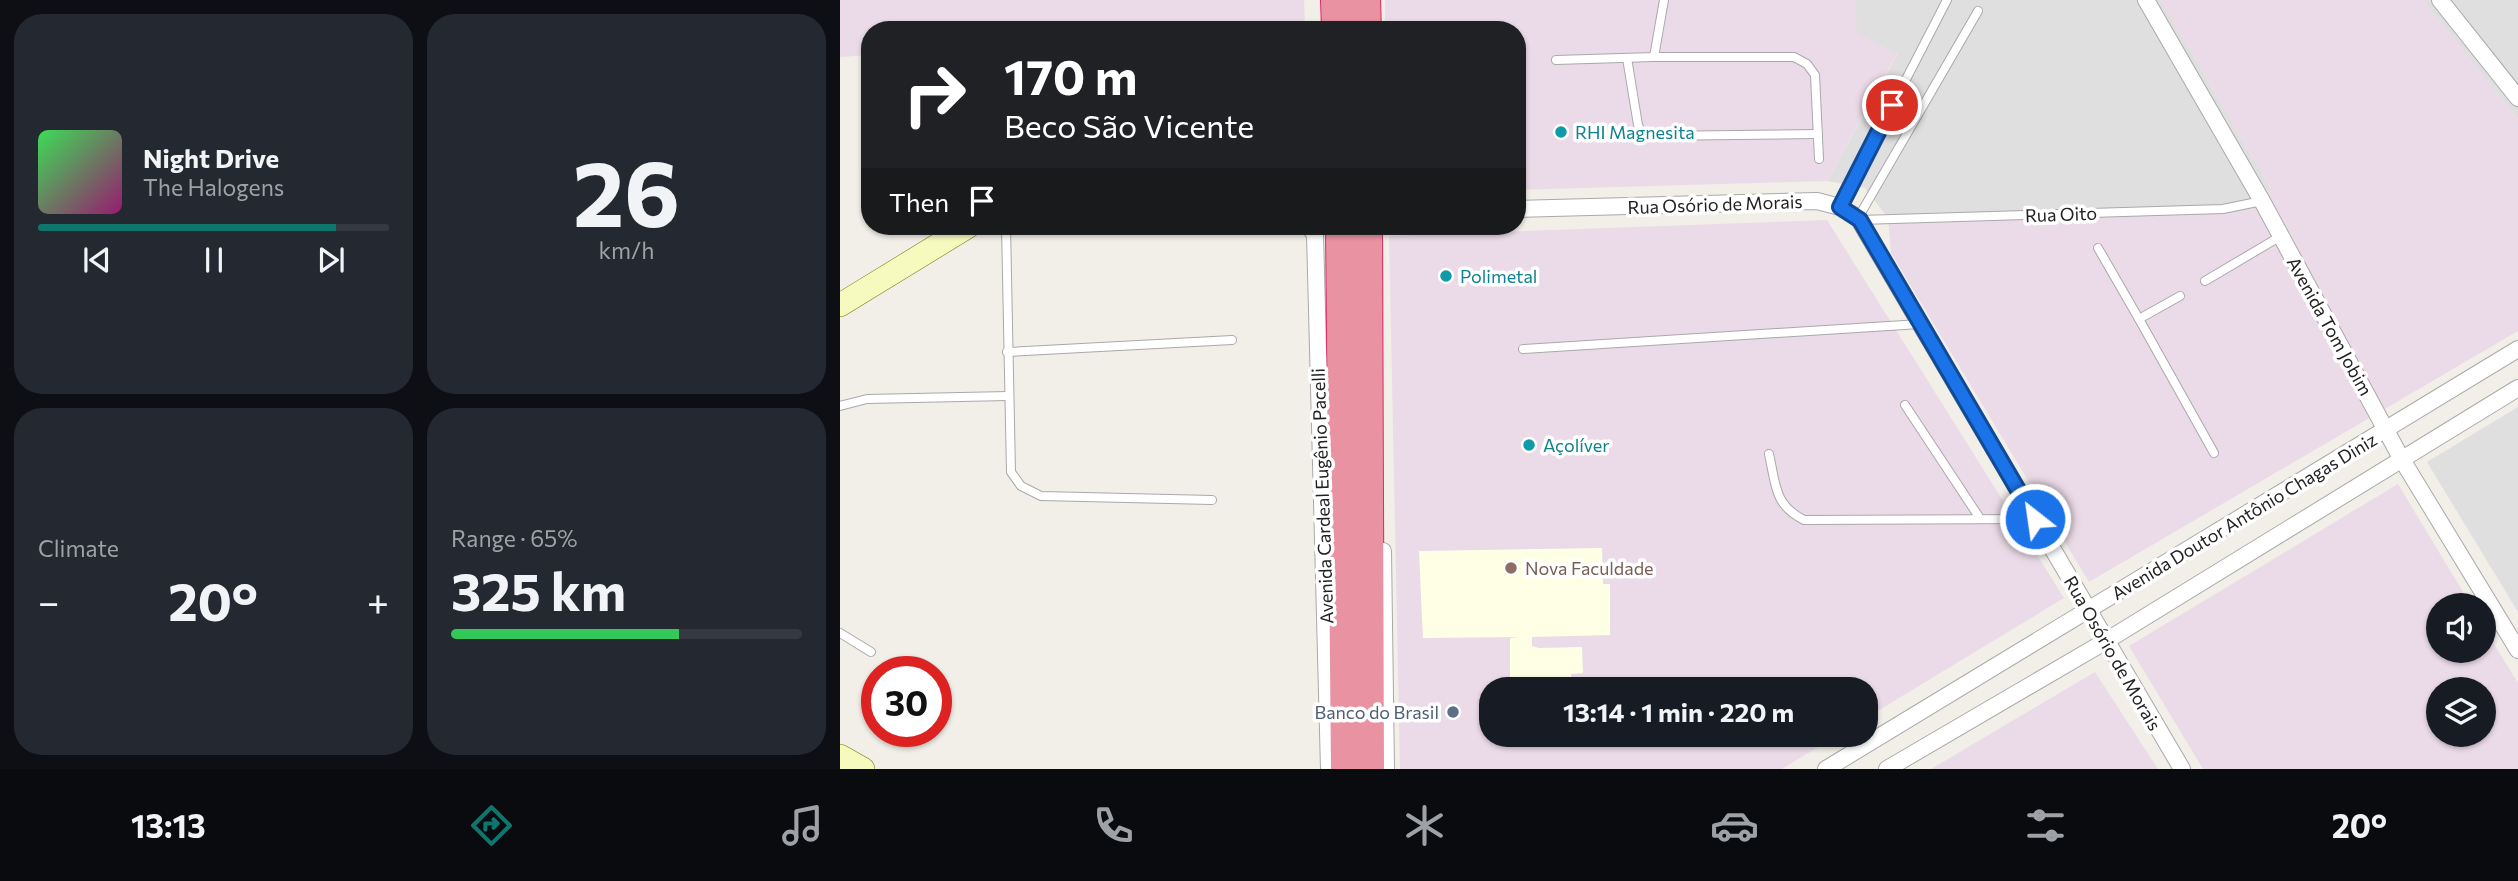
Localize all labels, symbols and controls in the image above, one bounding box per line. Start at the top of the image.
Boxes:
text: 170 m [1004,45,1137,105]
icon: right [889,49,980,140]
pin [1862,75,1922,135]
icon: arrive [1873,86,1911,124]
text: Beco São Vicente [1004,105,1254,145]
place label: RHI Magnesita [1575,121,1695,143]
marker: RHI Magnesita [1553,124,1569,140]
text: 26 [573,134,680,246]
text: Night Drive [143,142,279,173]
text: The Halogens [143,173,284,201]
icon: arrive [963,182,1001,220]
text: Then [889,186,949,217]
street label: Rua Osório de Morais [1627,190,1803,218]
street label: Rua Oito [2025,202,2097,226]
text: km/h [599,236,654,264]
icon: previous [78,241,116,279]
icon: pause [195,241,233,279]
icon: next [312,241,350,279]
street label: Avenida Tom Jobim [2283,253,2377,399]
place label: Polimetal [1460,265,1537,287]
marker: Polimetal [1438,268,1454,284]
street label: Avenida Cardeal Eugênio Pacelli [1307,368,1337,624]
street label: Avenida Doutor Antônio Chagas Diniz [2107,428,2381,604]
place label: Açolíver [1543,434,1609,456]
marker: Açolíver [1521,437,1537,453]
position arrow [1998,482,2072,556]
text: Range · 65% [451,524,578,552]
text: Climate [38,534,119,562]
place label: Nova Faculdade [1525,557,1654,579]
text: 325 km [451,558,626,622]
marker: Nova Faculdade [1503,560,1519,576]
text: 20° [168,568,258,632]
street label: Rua Osório de Morais [2060,572,2166,734]
text: − [38,577,60,624]
text: + [367,577,389,624]
map controls [2426,593,2496,747]
button: sound [2426,593,2496,663]
speed limit sign: 30 [861,656,952,747]
button: layers [2426,677,2496,747]
text: 13:14 · 1 min · 220 m [1563,696,1794,727]
place label: Banco do Brasil [1315,701,1439,723]
marker: Banco do Brasil [1445,704,1461,720]
icon: directions [467,801,516,850]
icon: music [778,801,827,850]
icon: phone [1089,801,1138,850]
icon: climate [1400,801,1449,850]
icon: car [1710,801,1759,850]
icon: filters [2021,801,2070,850]
text: 13:13 [131,805,206,845]
text: 20° [2332,805,2387,845]

